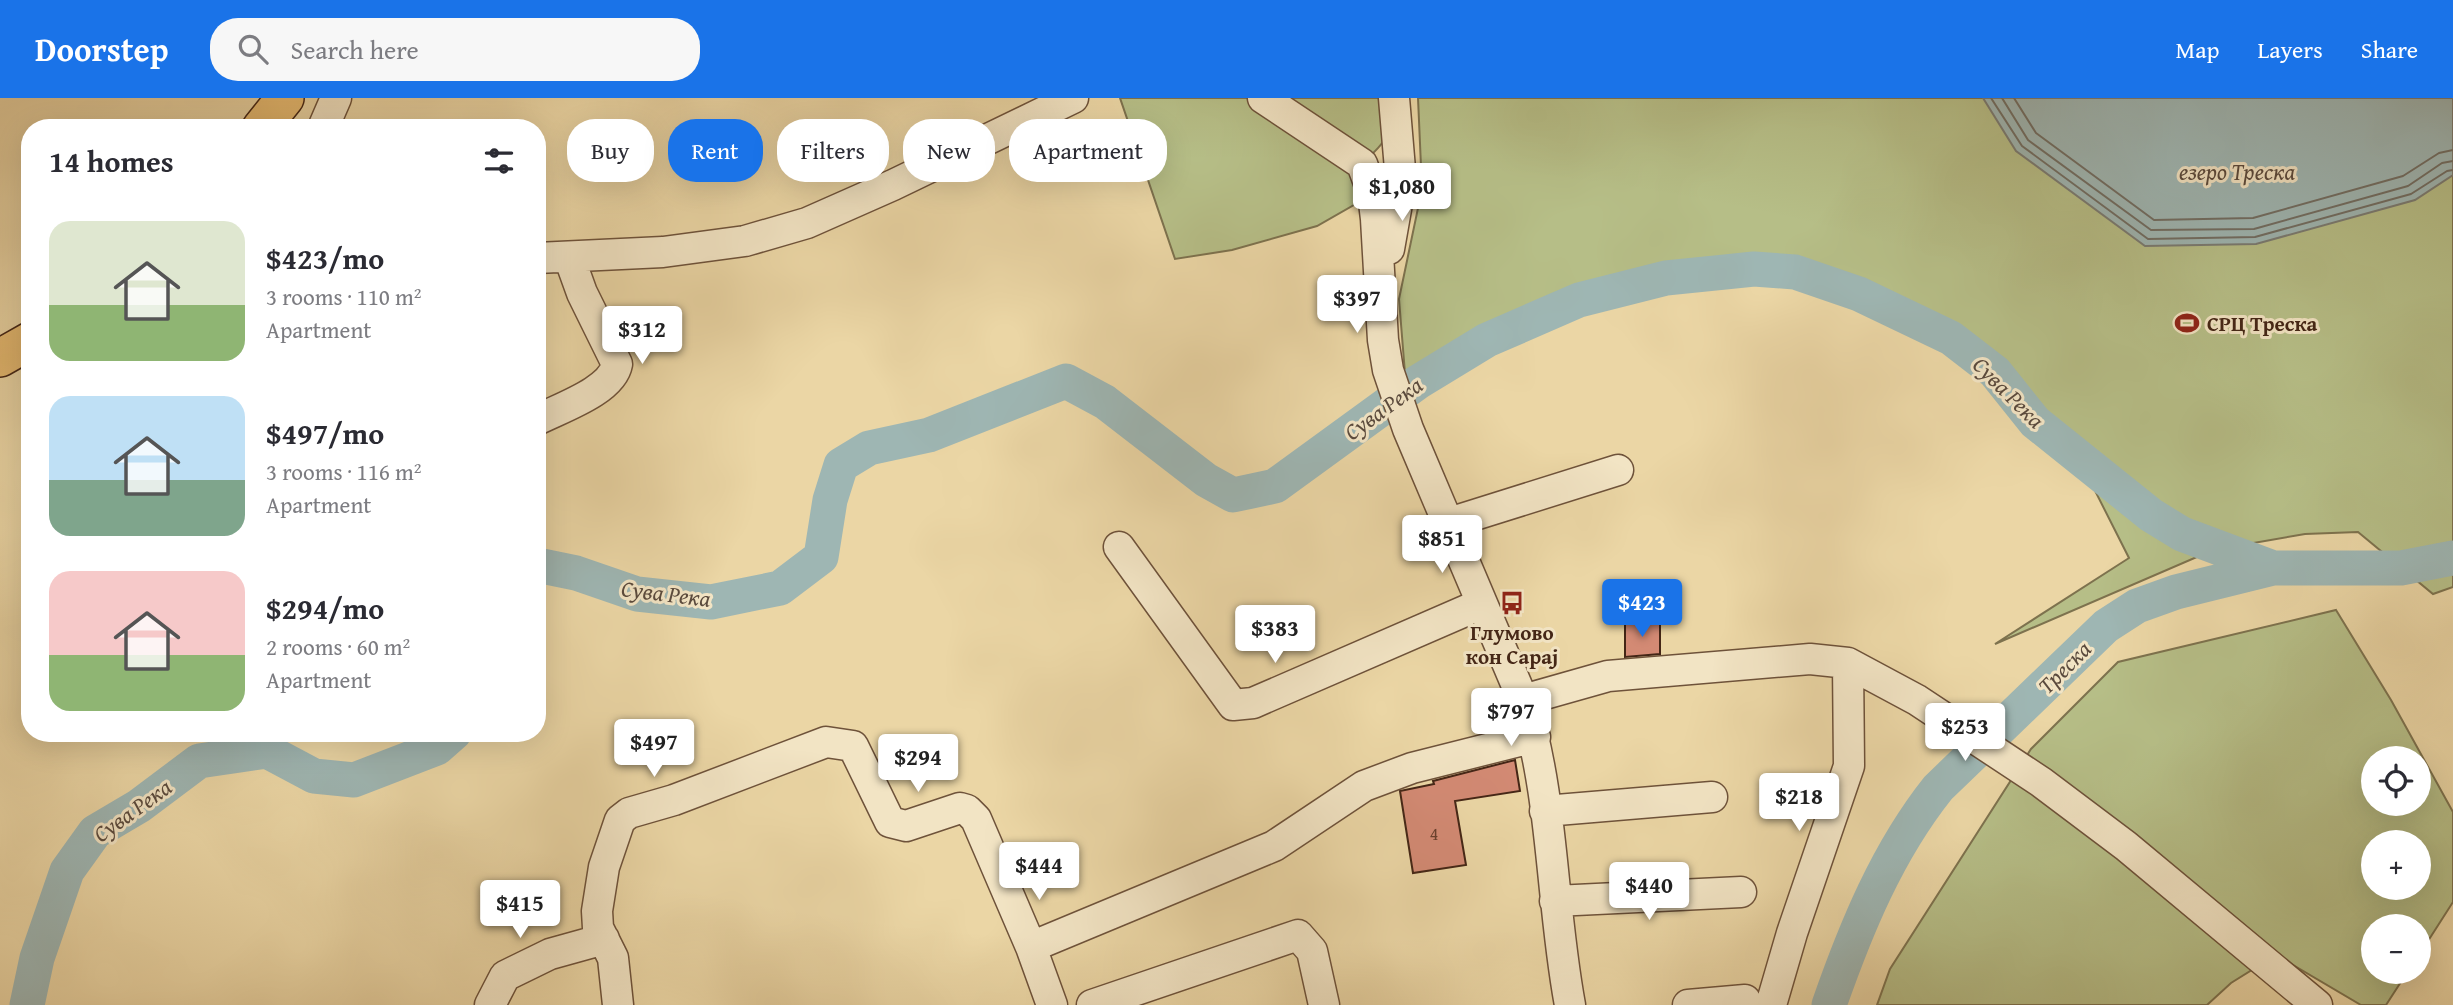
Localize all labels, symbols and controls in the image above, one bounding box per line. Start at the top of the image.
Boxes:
search box [210,18,700,81]
text: Doorstep [35,25,168,73]
icon: search [234,30,272,68]
text: Search here [290,30,419,69]
text: Map [2176,32,2219,67]
text: Layers [2257,32,2323,67]
text: Share [2361,32,2418,67]
chip: Buy [567,119,654,182]
chip: Rent [668,119,763,182]
chip: Filters [777,119,889,182]
chip: New [903,119,995,182]
chip: Apartment [1009,119,1167,182]
text: 14 homes [49,139,174,183]
icon: filters [480,142,518,180]
water label: езеро Треска [2179,155,2296,188]
pin: $1,080 [1345,164,1459,223]
text: $1,080 [1369,169,1435,202]
text: $423/mo [266,236,384,280]
icon: home [105,249,189,333]
pin: $397 [1316,275,1398,335]
text: 3 rooms · 110 m² [266,280,421,313]
text: $397 [1333,281,1381,314]
pin: $312 [601,306,683,366]
place label: СРЦ Треска [2207,308,2318,339]
sports icon: СРЦ Треска [2173,309,2201,337]
text: $312 [618,312,666,345]
text: Apartment [266,313,371,346]
water label: Сува Река [1966,349,2053,436]
water label: Сува Река [1337,368,1429,448]
text: $497/mo [266,411,384,455]
icon: home [105,424,189,508]
text: 3 rooms · 116 m² [266,455,421,488]
text: Apartment [266,488,371,521]
pin: $851 [1401,516,1483,575]
text: $851 [1418,521,1466,554]
water label: Сува Река [620,571,713,615]
pin: $423 [1601,580,1683,639]
text: $423 [1618,585,1666,618]
text: $294/mo [266,586,384,630]
bus stop icon: Глумово кон Сарај [1498,589,1526,617]
icon: home [105,599,189,683]
pin: $383 [1234,606,1316,665]
text: $383 [1251,611,1299,644]
place label: Глумово кон Сарај [1466,617,1558,672]
text: 2 rooms · 60 m² [266,630,410,663]
water label: Треска [2030,633,2098,701]
text: Apartment [266,663,371,696]
pin: $797 [1470,688,1552,748]
text: $797 [1487,694,1535,727]
pin: $253 [1924,704,2006,763]
text: $253 [1941,709,1989,742]
pin: $497 [613,720,695,779]
text: $497 [630,725,678,758]
pin: $294 [877,734,959,794]
text: $294 [894,740,942,773]
map controls [2361,746,2431,984]
button: locate [2361,746,2431,816]
water label: Сува Река [86,770,178,850]
pin: $218 [1758,774,1840,833]
text: $218 [1775,779,1823,812]
house number: 4 [1430,820,1438,847]
button: + [2361,830,2431,900]
pin: $444 [998,842,1080,902]
text: $444 [1015,848,1063,881]
pin: $440 [1608,862,1690,922]
text: $440 [1625,868,1673,901]
pin: $415 [479,880,561,940]
text: $415 [496,886,544,919]
button: − [2361,914,2431,984]

